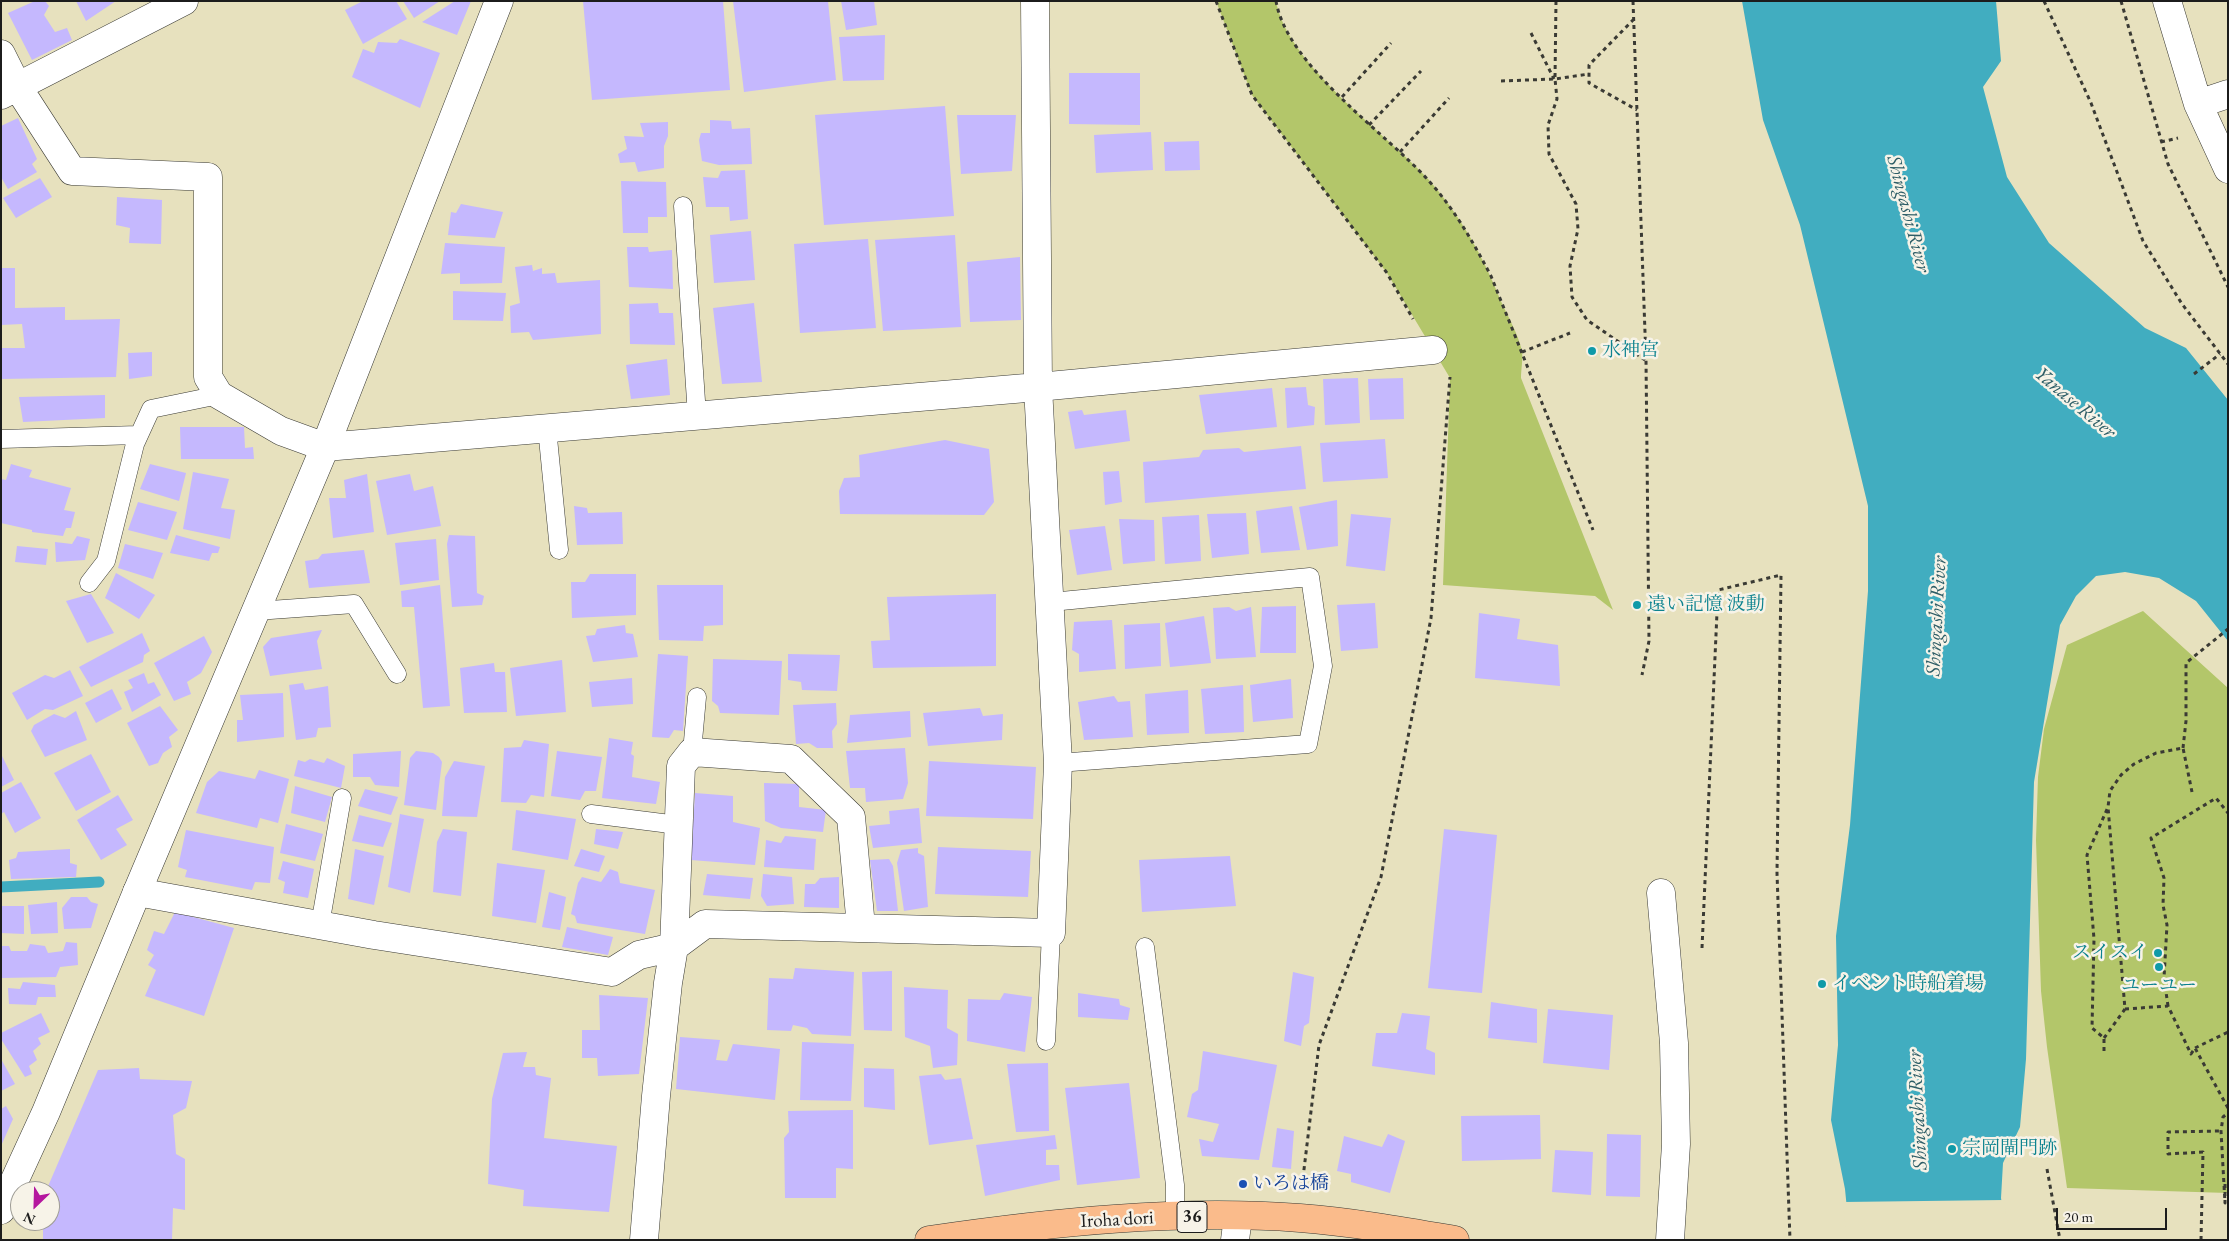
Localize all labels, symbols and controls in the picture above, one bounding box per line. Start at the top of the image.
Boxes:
water label: Shingashi River [1881,153,1935,275]
place label: 水神宮 [1602,340,1659,362]
marker: 水神宮 [1586,345,1598,357]
water label: Yanase River [2030,362,2120,444]
water label: Shingashi River [1922,555,1952,677]
place label: 遠い記憶 波動 [1647,594,1765,616]
marker: 遠い記憶 波動 [1631,599,1643,611]
place label: スイスイ [2072,942,2148,964]
marker: スイスイ [2152,947,2164,959]
marker: ユーユー [2153,961,2165,973]
place label: イベント時船着場 [1832,973,1984,995]
place label: ユーユー [2121,975,2197,997]
marker: イベント時船着場 [1816,978,1828,990]
water label: Shingashi River [1903,1049,1933,1171]
place label: 宗岡閘門跡 [1962,1138,2057,1160]
marker: 宗岡閘門跡 [1946,1143,1958,1155]
place label: いろは橋 [1253,1173,1329,1195]
marker: いろは橋 [1237,1178,1249,1190]
north arrow [10,1181,60,1231]
scale bar [2059,1198,2170,1230]
road number: 36 [1177,1202,1207,1232]
street label: Iroha dori [1080,1207,1154,1233]
text: 20 m [2064,1207,2093,1226]
text: N [20,1208,38,1229]

